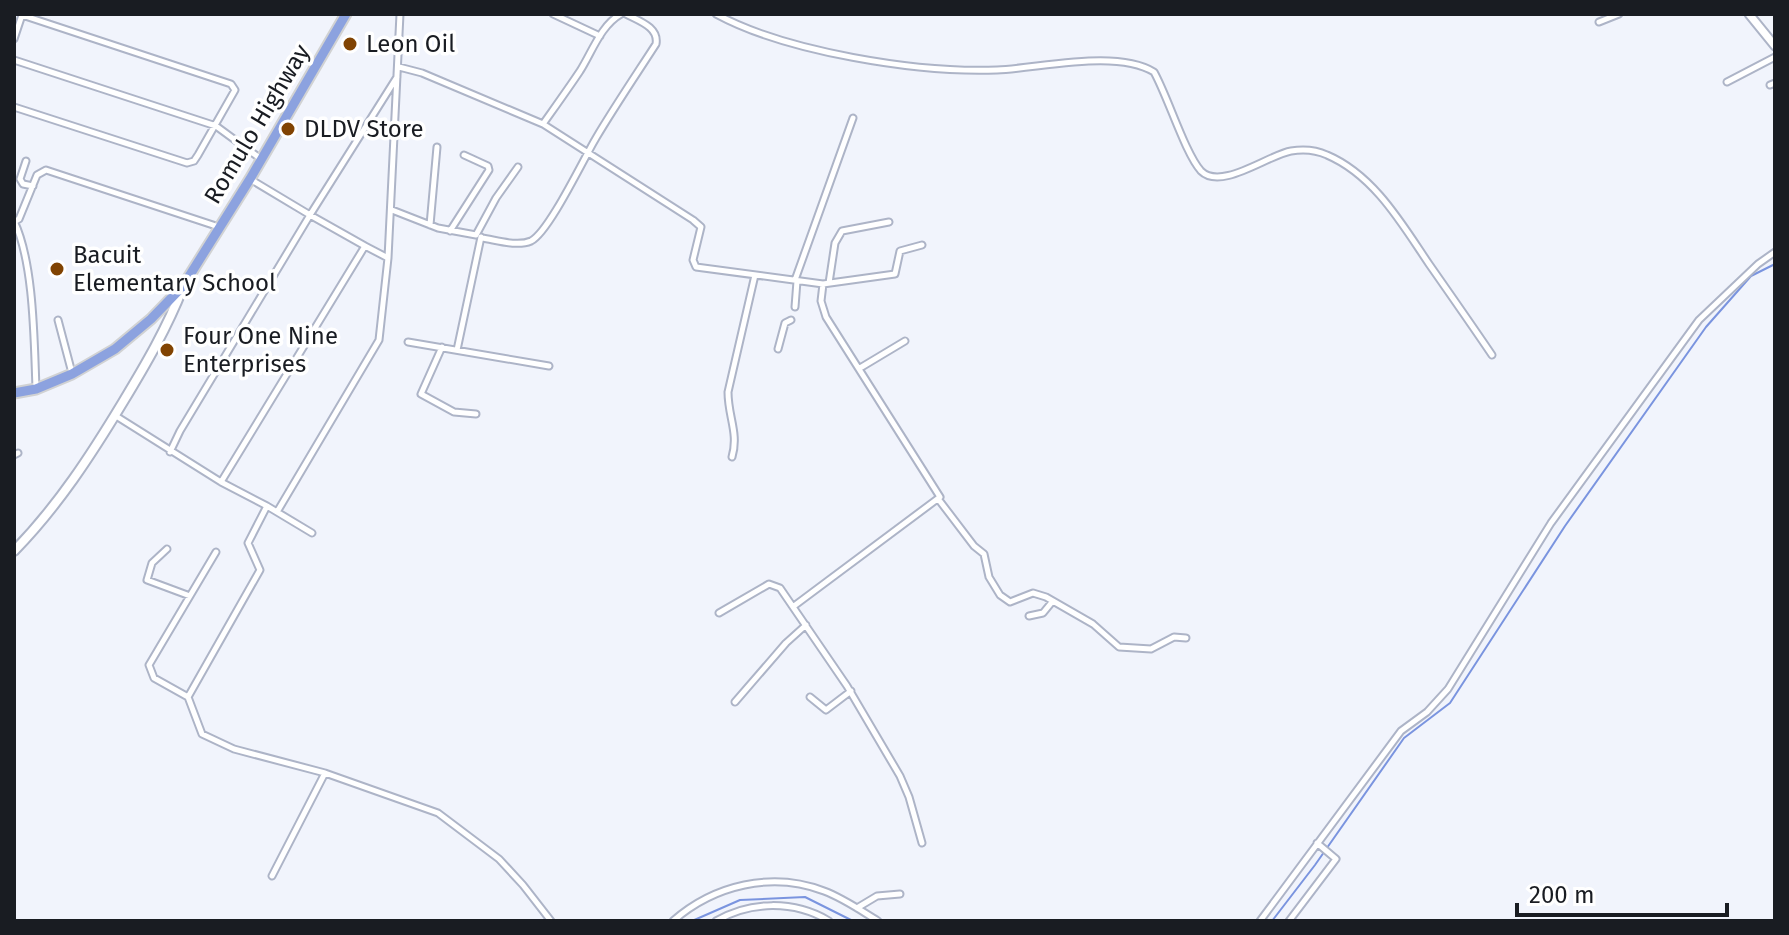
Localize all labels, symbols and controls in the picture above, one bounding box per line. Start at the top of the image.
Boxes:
place label: Leon Oil [366,30,455,58]
marker: Leon Oil [341,35,359,53]
street label: Romulo Highway [198,39,316,209]
place label: DLDV Store [304,115,423,143]
marker: DLDV Store [279,120,297,138]
place label: Bacuit Elementary School [73,241,276,297]
marker: Bacuit Elementary School [48,260,66,278]
place label: Four One Nine Enterprises [183,322,338,378]
marker: Four One Nine Enterprises [158,341,176,359]
scale bar [1517,867,1727,917]
text: 200 m [1529,881,1595,909]

